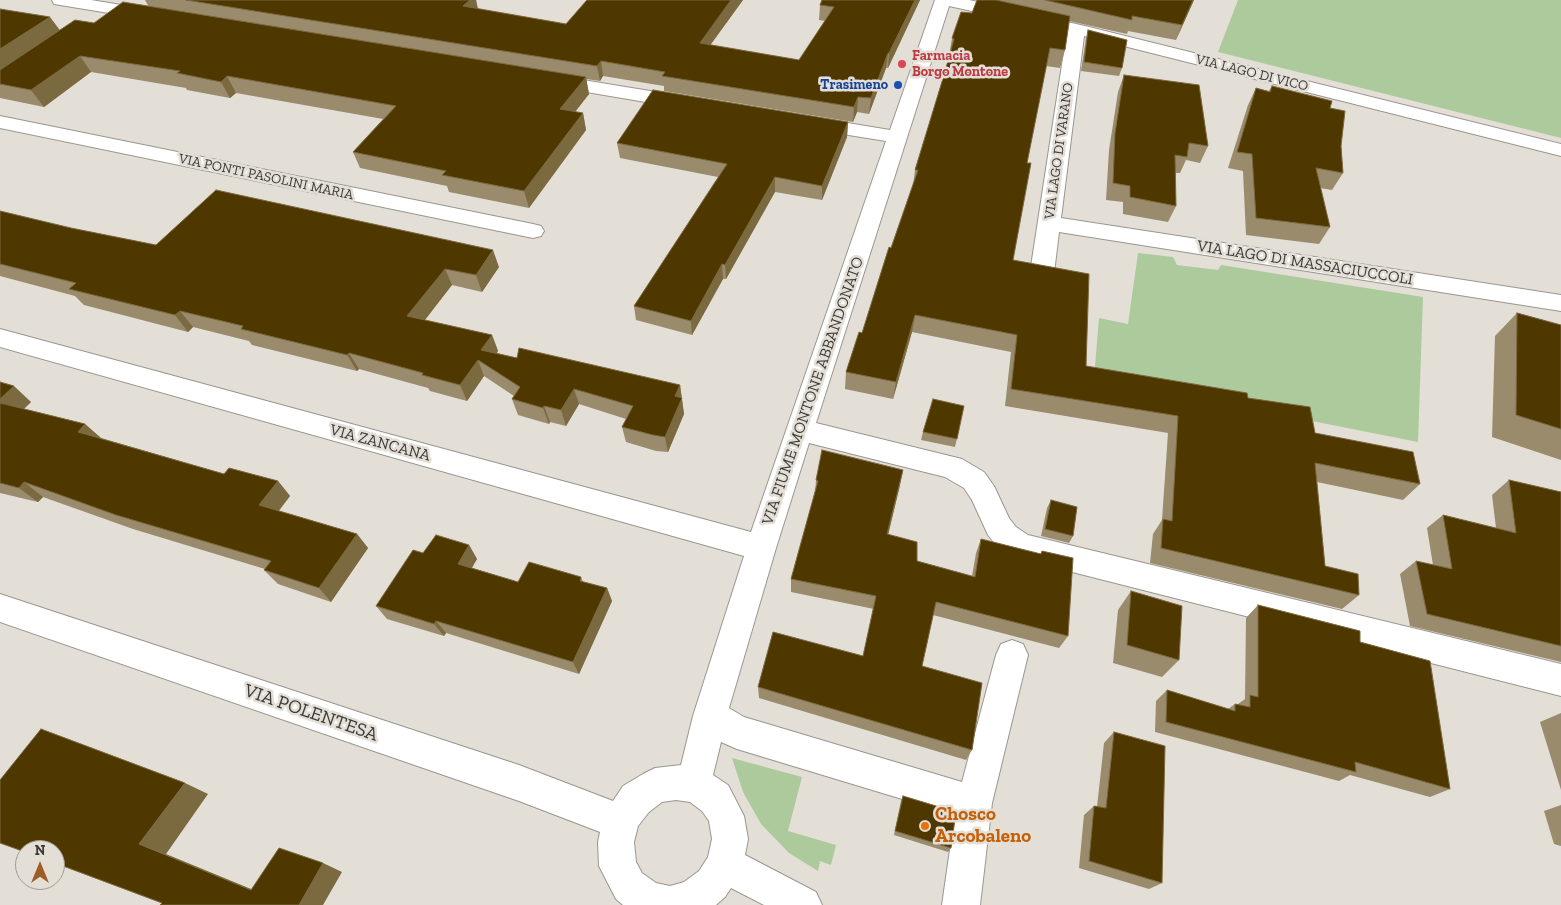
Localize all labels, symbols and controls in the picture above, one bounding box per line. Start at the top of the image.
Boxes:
place label: Farmacia Borgo Montone [912,48,1008,80]
street label: VIA LAGO DI VICO [1194,51,1310,95]
marker: Farmacia Borgo Montone [896,58,908,70]
place label: Trasimeno [820,77,888,93]
marker: Trasimeno [892,79,904,91]
street label: VIA LAGO DI VARANO [1041,82,1077,220]
street label: VIA PONTI PASOLINI MARIA [177,150,355,204]
street label: VIA LAGO DI MASSACIUCCOLI [1196,236,1414,290]
street label: VIA FIUME MONTONE ABBANDONATO [758,254,868,528]
street label: VIA ZANCANA [328,420,432,466]
street label: VIA POLENTESA [241,679,381,747]
place label: Chosco Arcobaleno [935,804,1031,848]
marker: Chosco Arcobaleno [919,820,931,832]
north arrow [15,840,65,890]
text: N [35,842,45,859]

